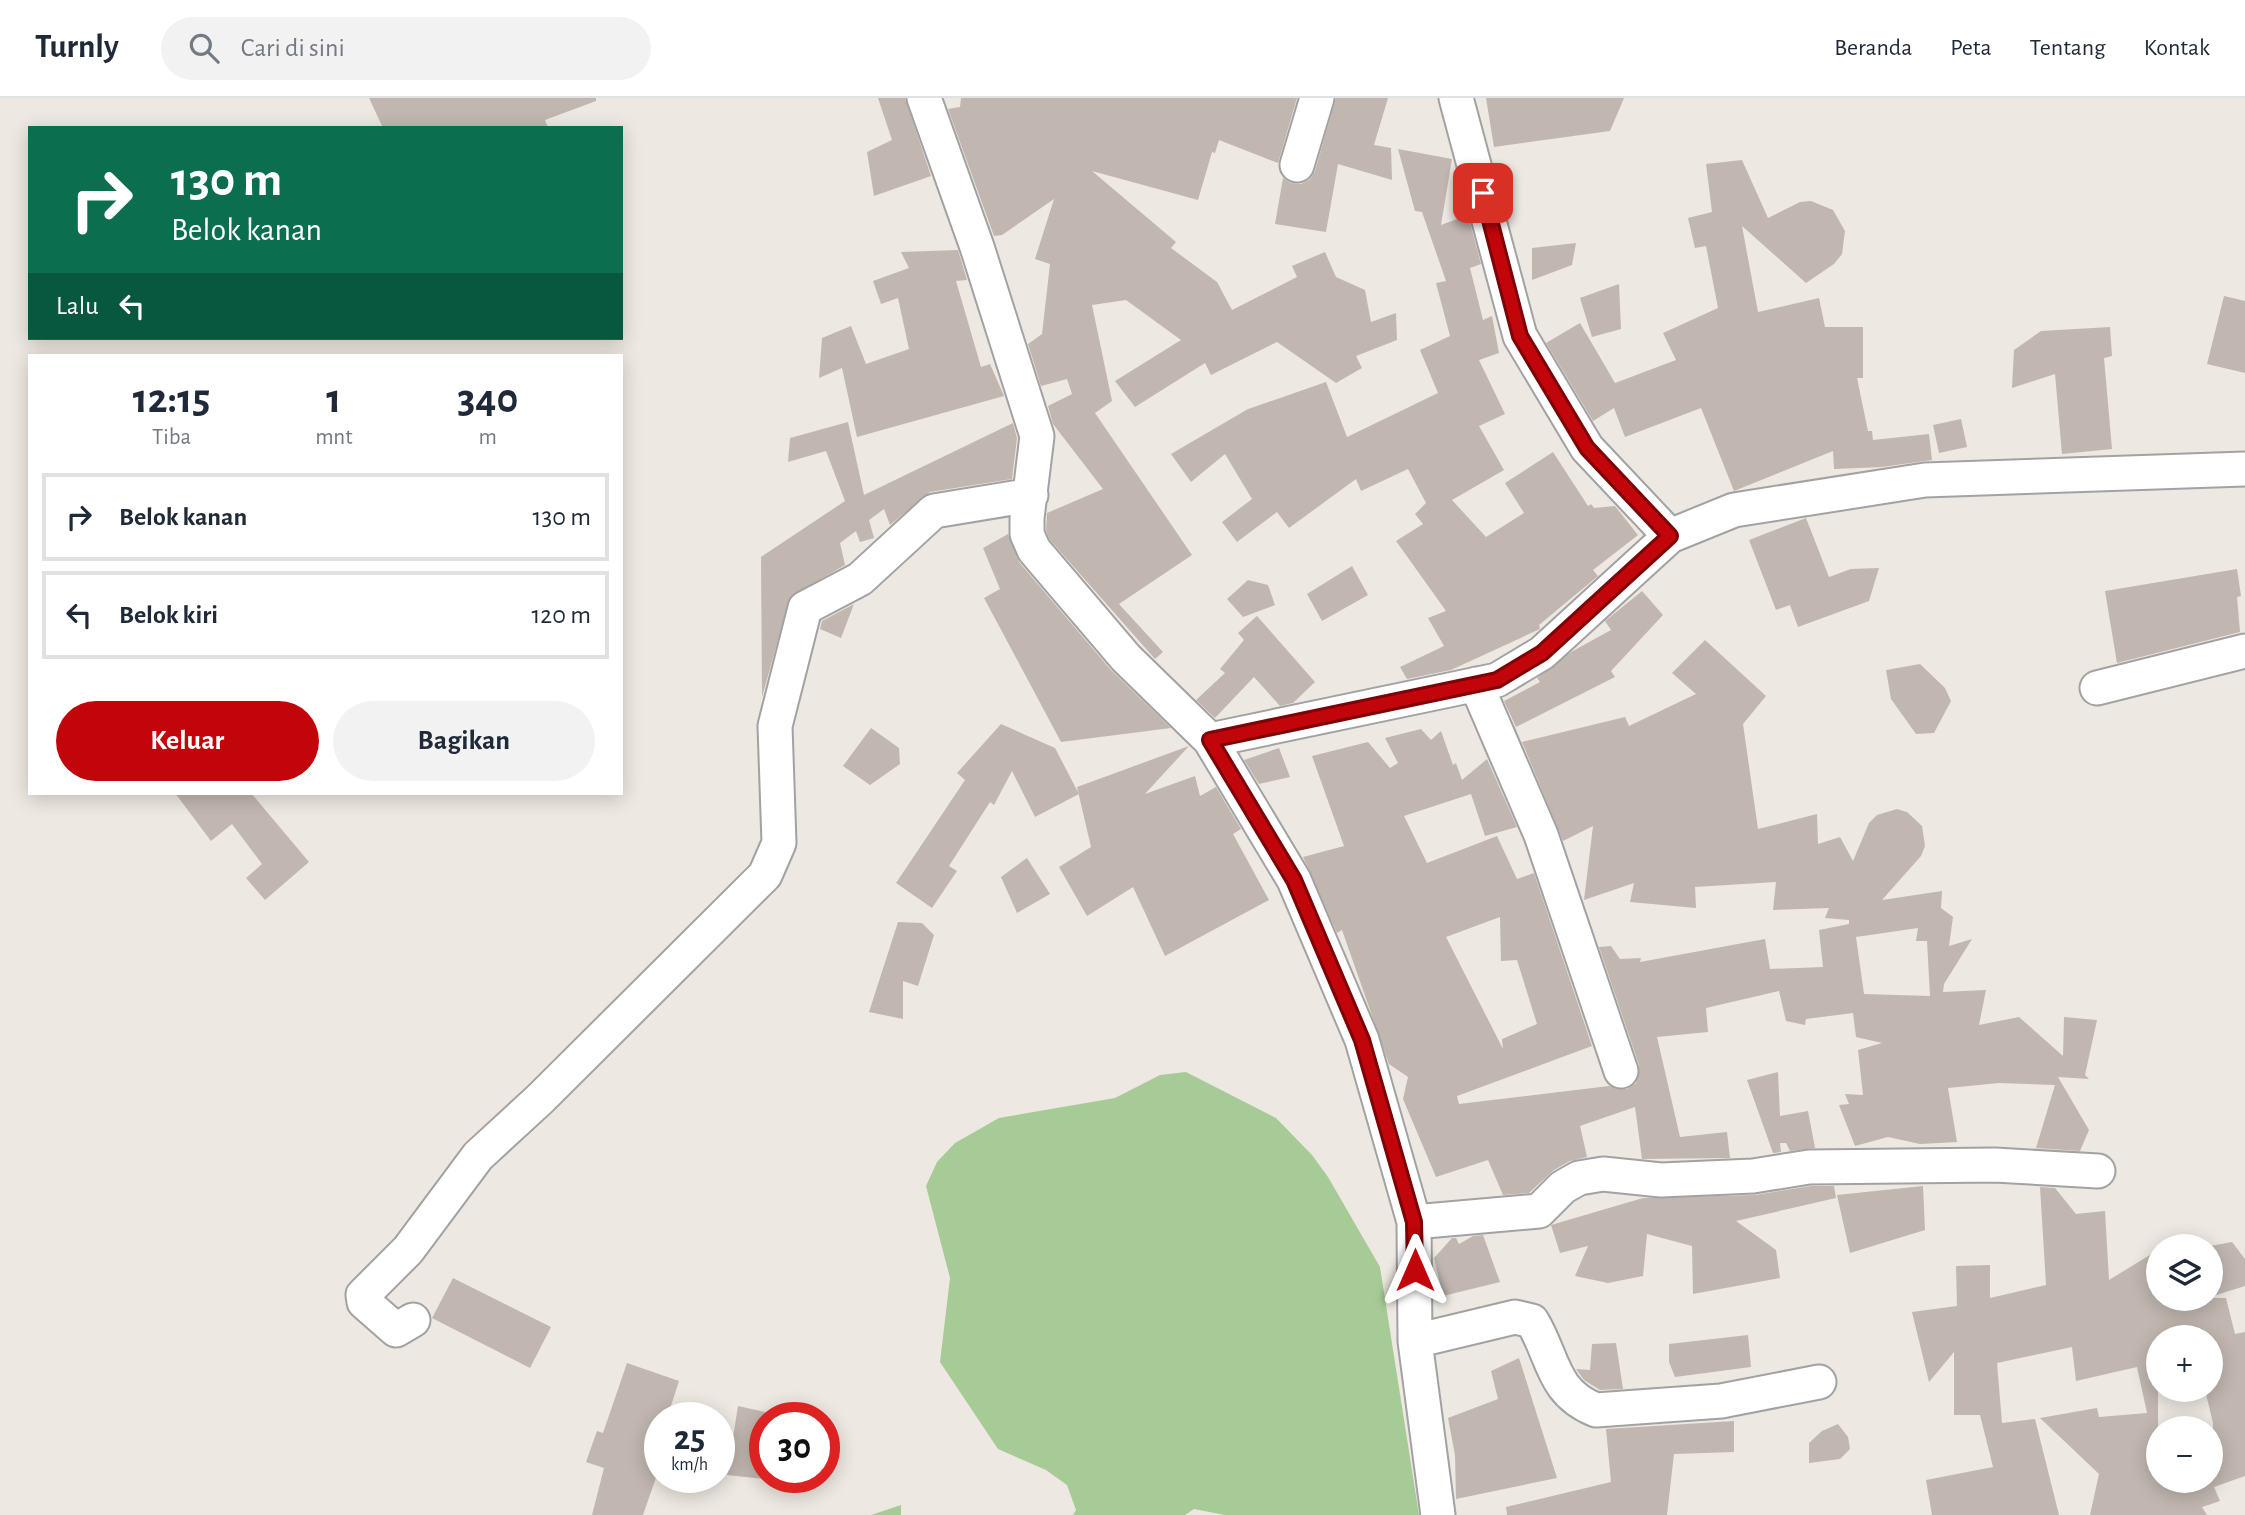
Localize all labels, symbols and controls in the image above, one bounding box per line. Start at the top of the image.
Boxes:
search box [161,17,651,80]
icon: search [185,29,223,67]
text: Turnly [35,31,119,64]
text: Cari di sini [241,35,345,61]
text: Beranda [1834,36,1912,60]
text: Peta [1950,36,1992,60]
text: Tentang [2030,36,2106,60]
text: Kontak [2144,36,2210,60]
icon: right [56,154,147,245]
text: 130 m [171,156,282,205]
pin [1453,163,1513,223]
icon: arrive [1464,174,1502,212]
text: Belok kanan [171,214,322,246]
icon: left [113,287,151,325]
text: Lalu [56,293,99,319]
text: 12:15 [133,378,210,420]
text: 1 [326,378,341,420]
text: 340 [457,378,518,420]
text: Tiba [152,426,191,449]
text: mnt [315,426,353,449]
text: m [479,426,497,449]
icon: right [60,498,98,536]
text: Belok kanan [119,504,247,530]
text: 130 m [533,504,591,530]
icon: left [60,596,98,634]
text: Belok kiri [119,602,218,628]
text: 120 m [531,602,591,628]
button: Keluar [56,701,319,781]
button: Bagikan [333,701,595,781]
position arrow [1378,1233,1452,1307]
map controls [2146,1234,2223,1493]
button: layers [2146,1234,2223,1311]
button: + [2146,1325,2223,1402]
speed limit sign: 30 [749,1402,840,1493]
button: − [2146,1416,2223,1493]
text: 25 [674,1421,705,1456]
text: km/h [671,1456,708,1474]

